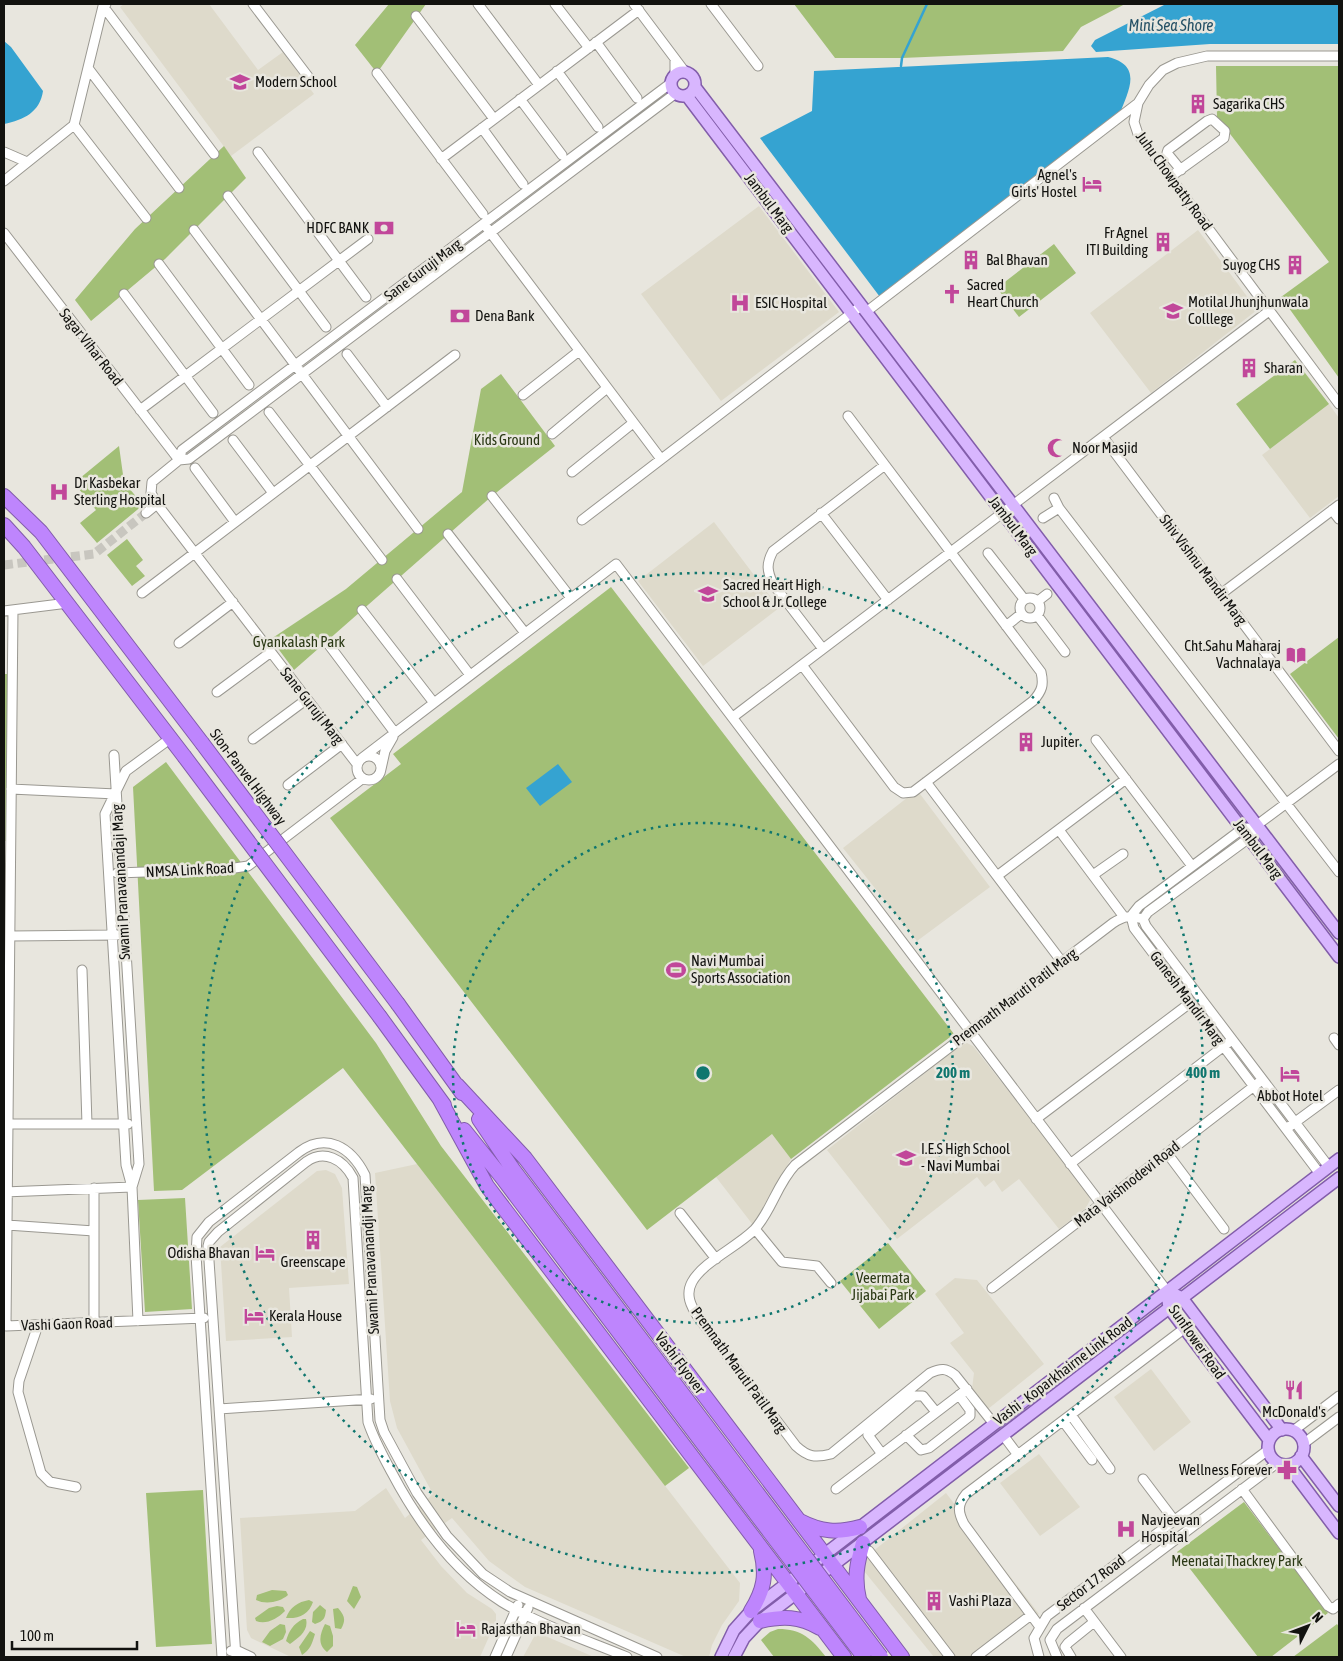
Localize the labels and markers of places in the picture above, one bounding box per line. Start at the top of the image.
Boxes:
school or university icon: Modern School [229,71,251,93]
place label: Modern School [255,73,337,90]
building icon: Sagarika CHS [1187,93,1209,115]
place label: Sagarika CHS [1213,95,1285,112]
place label: Agnel's Girls' Hostel [1011,166,1077,200]
hotel icon: Agnel's Girls' Hostel [1081,173,1103,195]
bank icon: HDFC BANK [373,217,395,239]
place label: HDFC BANK [306,219,370,236]
place label: Fr Agnel ITI Building [1086,224,1149,258]
building icon: Fr Agnel ITI Building [1152,231,1174,253]
building icon: Bal Bhavan [960,249,982,271]
place label: Bal Bhavan [986,251,1048,268]
building icon: Suyog CHS [1284,254,1306,276]
place label: Suyog CHS [1223,256,1280,273]
place label: Sacred Heart Church [967,276,1039,310]
church icon: Sacred Heart Church [941,283,963,305]
hospital icon: ESIC Hospital [729,292,751,314]
place label: Motilal Jhunjhunwala Colllege [1188,293,1308,327]
place label: ESIC Hospital [755,294,827,311]
school or university icon: Motilal Jhunjhunwala Colllege [1162,300,1184,322]
bank icon: Dena Bank [449,305,471,327]
place label: Dena Bank [475,307,535,324]
building icon: Sharan [1238,357,1260,379]
place label: Sharan [1264,359,1303,376]
mosque icon: Noor Masjid [1046,437,1068,459]
place label: Noor Masjid [1072,439,1138,456]
place label: Dr Kasbekar Sterling Hospital [74,474,166,508]
hospital icon: Dr Kasbekar Sterling Hospital [48,481,70,503]
place label: Sacred Heart High School & Jr. College [723,576,827,610]
school or university icon: Sacred Heart High School & Jr. College [697,583,719,605]
place label: Cht.Sahu Maharaj Vachnalaya [1184,637,1281,671]
library icon: Cht.Sahu Maharaj Vachnalaya [1285,644,1307,666]
building icon: Jupiter [1015,731,1037,753]
place label: Jupiter [1041,733,1080,750]
place label: Navi Mumbai Sports Association [691,952,790,986]
sports icon: Navi Mumbai Sports Association [665,959,687,981]
hotel icon: Abbot Hotel [1279,1063,1301,1085]
centre of rings [694,1064,712,1082]
place label: Abbot Hotel [1257,1087,1323,1104]
place label: I.E.S High School - Navi Mumbai [921,1140,1010,1174]
school or university icon: I.E.S High School - Navi Mumbai [895,1147,917,1169]
building icon: Greenscape [302,1229,324,1251]
hotel icon: Odisha Bhavan [254,1242,276,1264]
place label: Odisha Bhavan [167,1244,250,1261]
place label: Greenscape [281,1253,346,1270]
hotel icon: Kerala House [243,1305,265,1327]
place label: Kerala House [269,1307,342,1324]
restaurant icon: McDonald's [1283,1379,1305,1401]
place label: McDonald's [1262,1403,1326,1420]
pharmacy icon: Wellness Forever [1276,1459,1298,1481]
place label: Wellness Forever [1179,1461,1273,1478]
place label: Navjeevan Hospital [1141,1511,1200,1545]
hospital icon: Navjeevan Hospital [1115,1518,1137,1540]
building icon: Vashi Plaza [923,1590,945,1612]
place label: Vashi Plaza [949,1592,1012,1609]
hotel icon: Rajasthan Bhavan [455,1618,477,1640]
place label: Rajasthan Bhavan [481,1620,581,1637]

